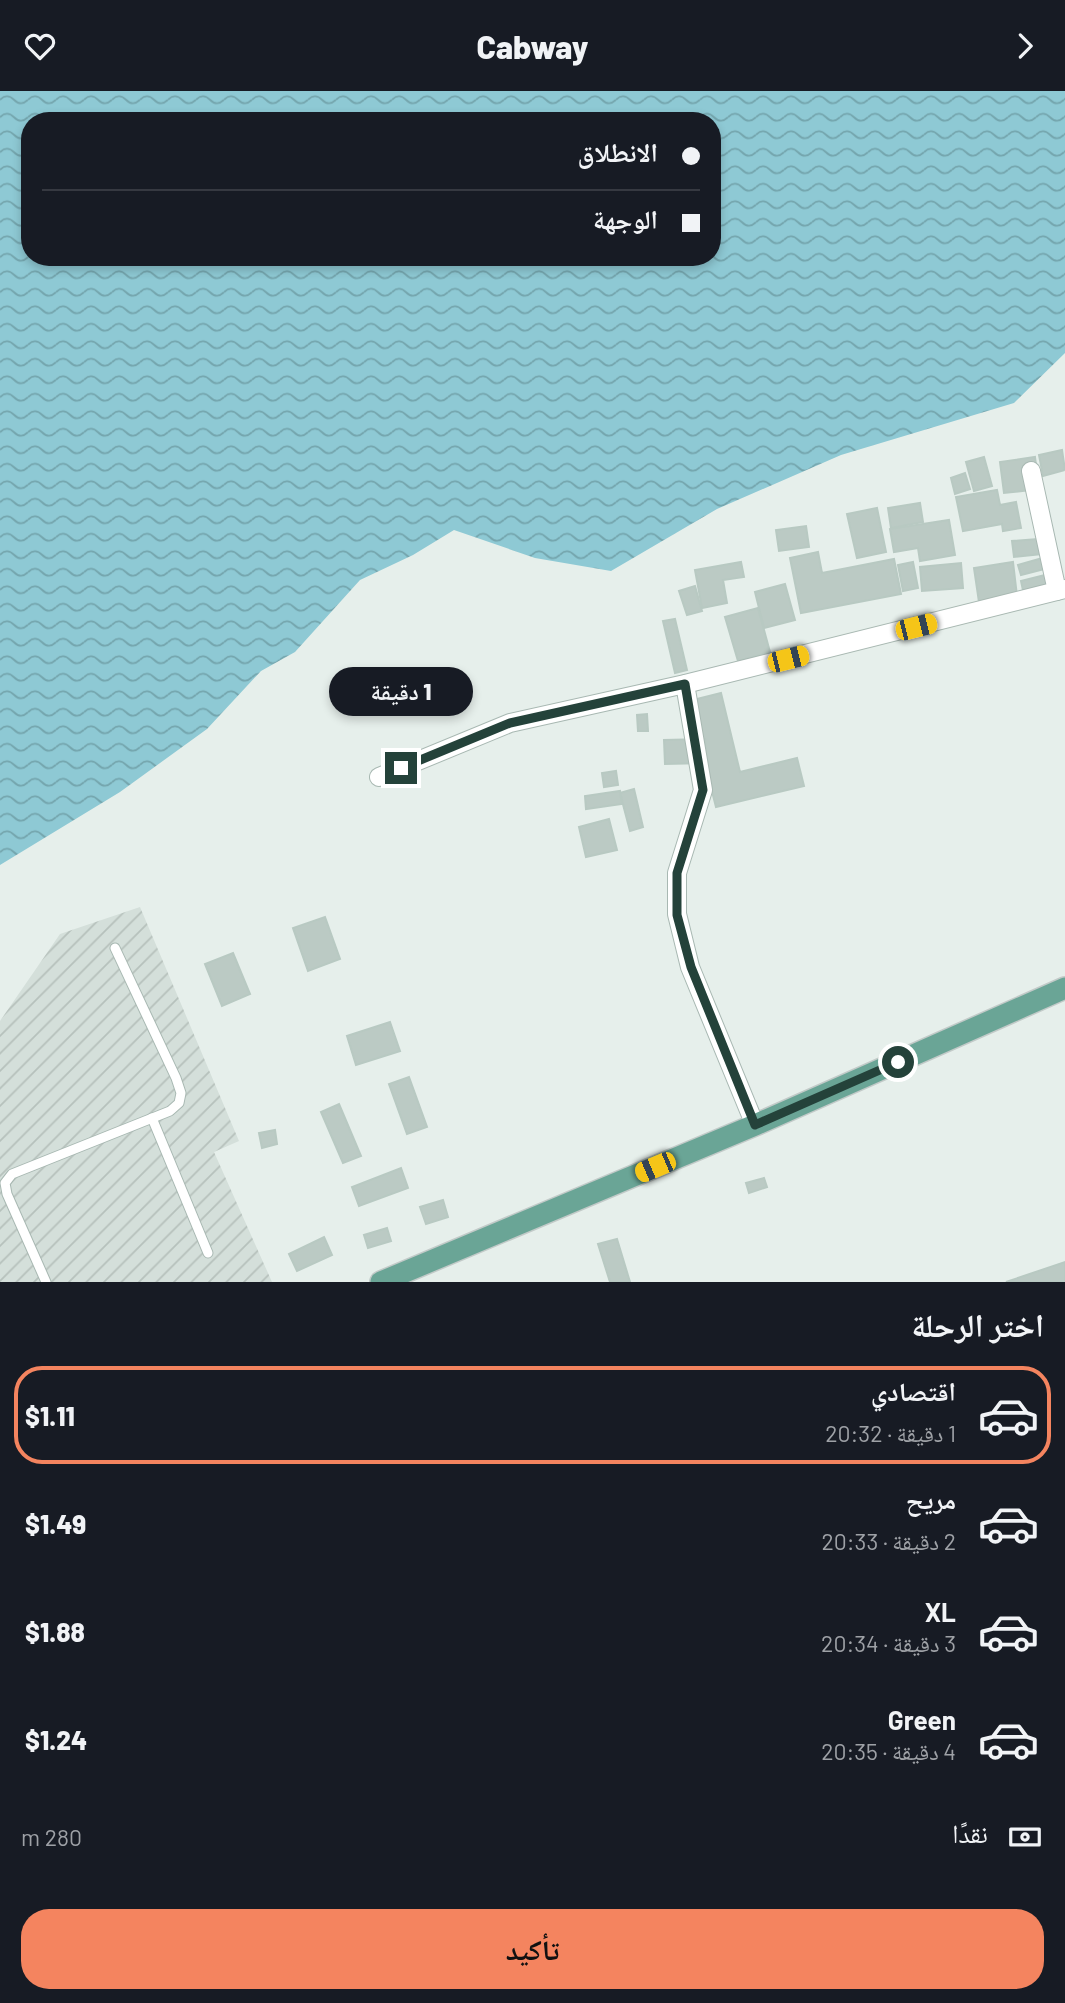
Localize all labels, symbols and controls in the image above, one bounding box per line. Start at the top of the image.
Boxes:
icon: heart [21,27,59,65]
text: Cabway [477,27,589,65]
icon: forward [1006,27,1044,65]
text: الانطلاق [578,136,658,167]
text: الوجهة [593,203,658,234]
car [894,612,939,642]
car [766,644,811,674]
callout: 1 دقيقة [329,667,473,715]
text: 1 دقيقة [370,677,432,705]
route end [385,752,417,784]
route start [882,1046,914,1078]
car [632,1149,679,1185]
text: اختر الرحلة [911,1305,1044,1343]
text: اقتصادي [871,1375,956,1406]
icon: car [977,1384,1040,1447]
text: $1.11 [25,1400,75,1431]
text: 1 دقيقة · 20:32 [825,1419,956,1447]
text: مريح [906,1483,956,1514]
icon: car [977,1492,1040,1555]
text: $1.49 [25,1508,86,1539]
text: 2 دقيقة · 20:33 [821,1527,956,1555]
text: XL [925,1596,956,1627]
icon: car [977,1600,1040,1663]
text: $1.88 [25,1616,85,1647]
text: 3 دقيقة · 20:34 [821,1629,956,1657]
text: Green [888,1704,956,1735]
icon: car [977,1708,1040,1771]
text: $1.24 [25,1724,87,1755]
text: 4 دقيقة · 20:35 [821,1737,956,1765]
text: نقدًا [952,1817,988,1848]
icon: cash [1006,1818,1044,1856]
text: 280 m [21,1823,82,1851]
button: تأكيد [21,1909,1044,1989]

